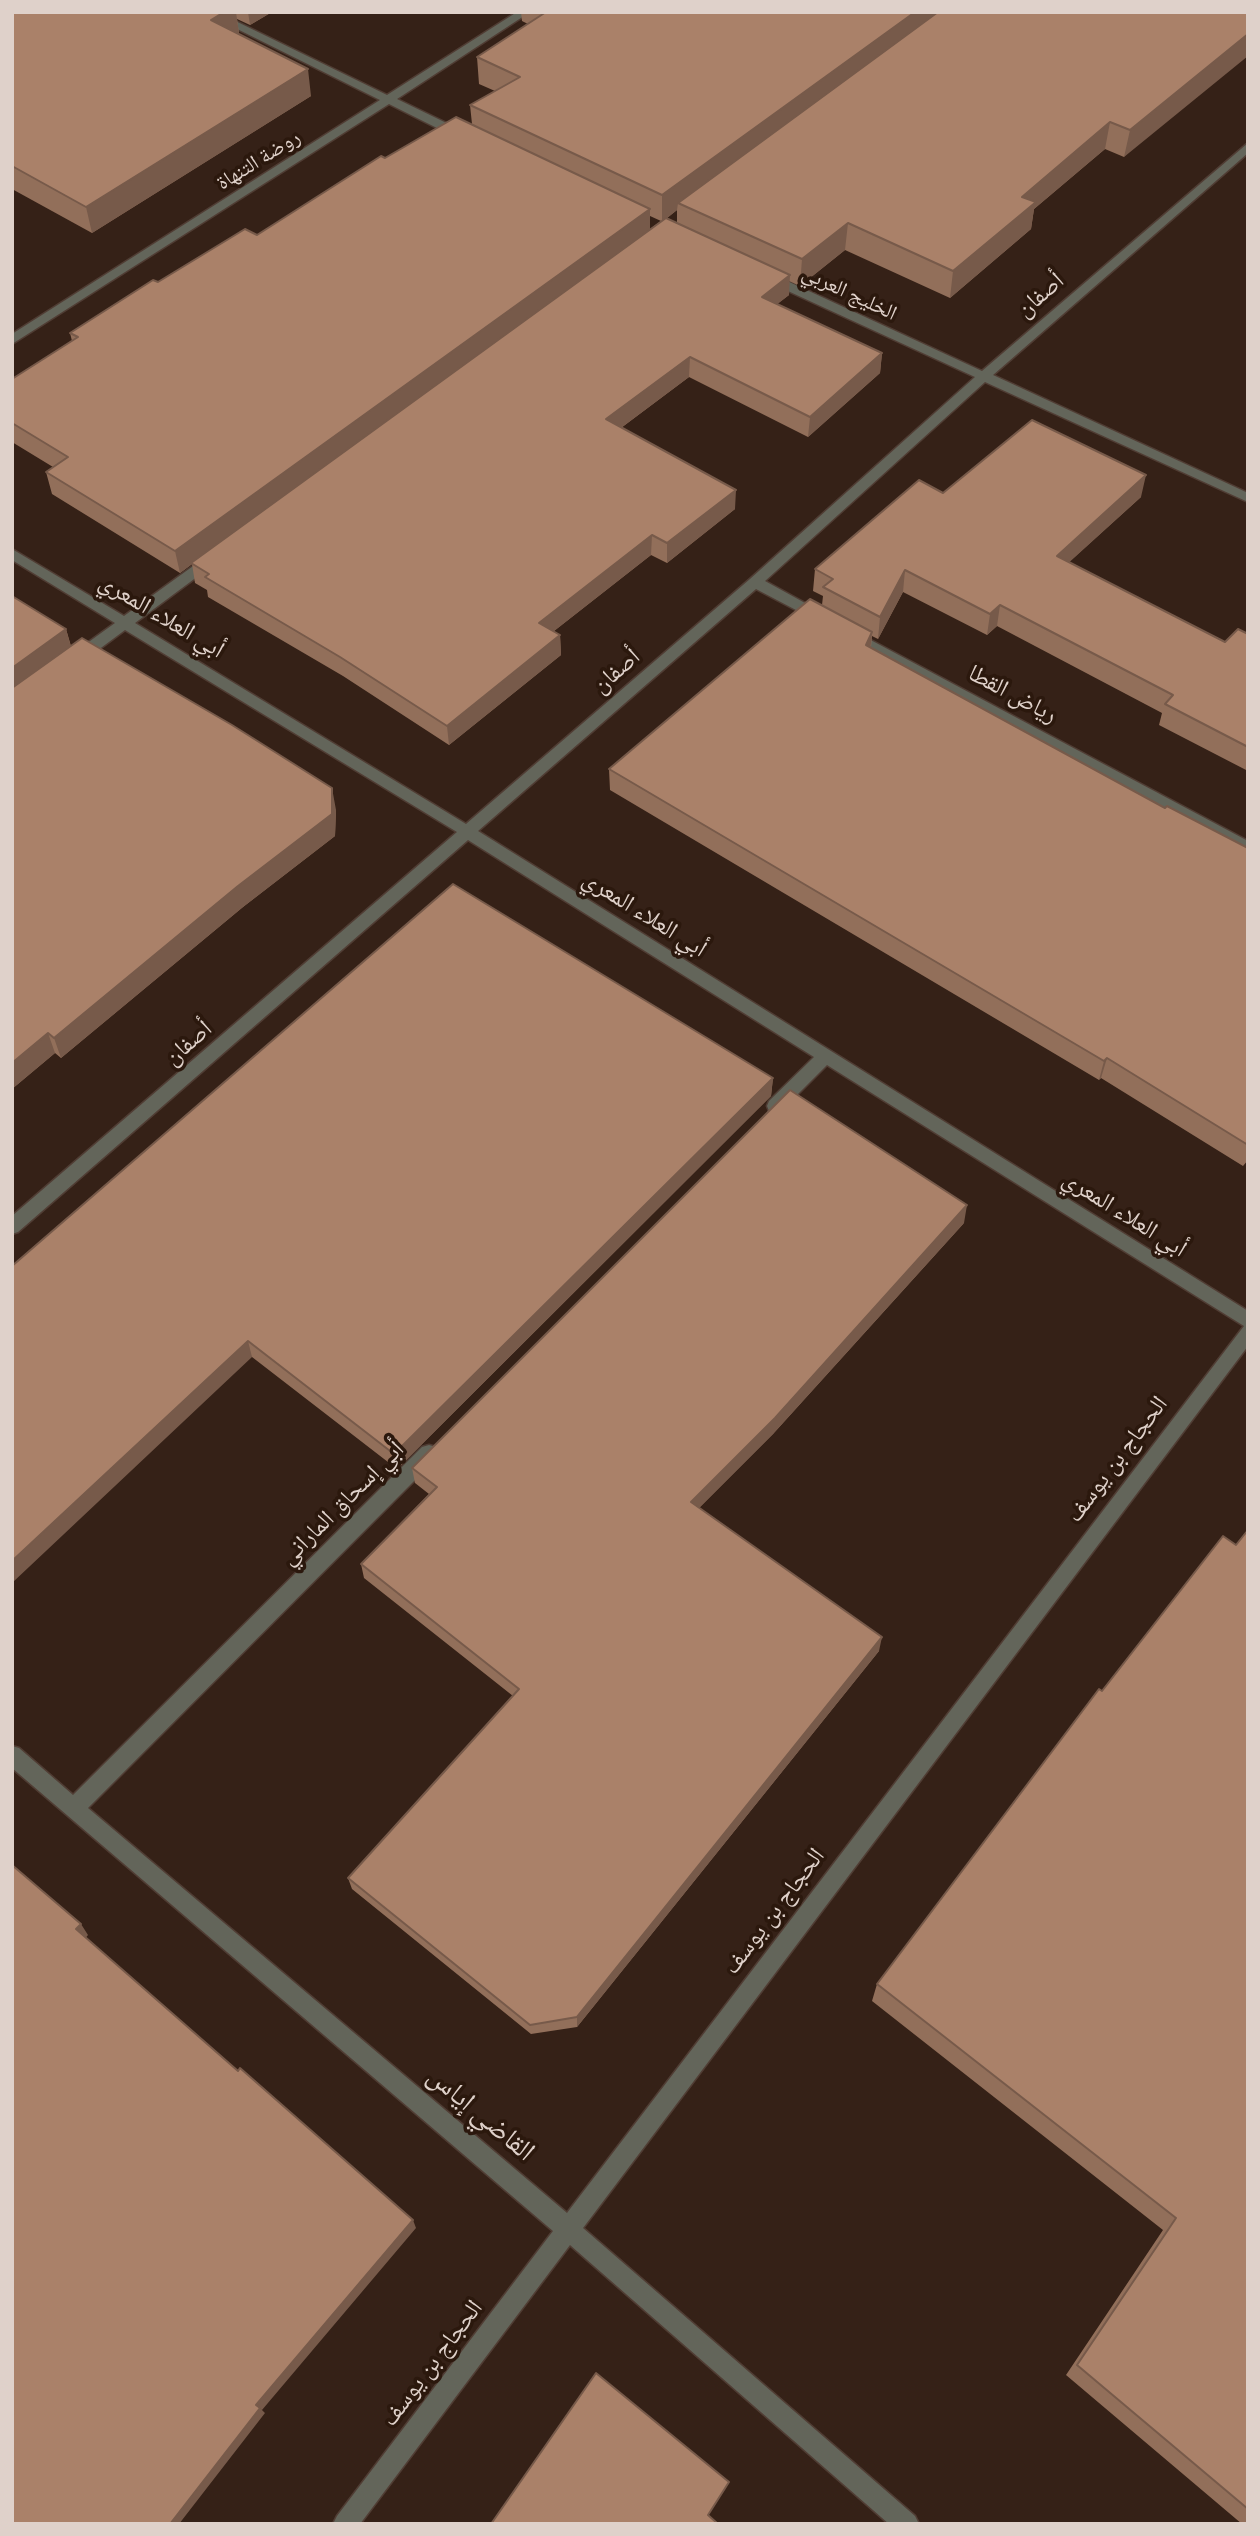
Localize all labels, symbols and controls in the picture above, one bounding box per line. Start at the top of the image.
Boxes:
street label: روضة التنهاة [213,125,305,197]
street label: الخليج العربي [798,261,900,327]
street label: أصفان [1011,267,1071,325]
street label: أبي العلاء المعري [93,568,229,666]
street label: أصفان [587,643,647,701]
street label: رياض القطا [963,660,1061,730]
street label: أبي العلاء المعري [577,865,711,965]
street label: أصفان [159,1015,219,1073]
street label: أبي العلاء المعري [1057,1165,1191,1265]
street label: الحجاج بن يوسف [1061,1391,1175,1529]
street label: أبي إسحاق الماراني [275,1436,411,1572]
street label: الحجاج بن يوسف [718,1843,832,1981]
street label: القاضي إياس [419,2060,541,2170]
street label: الحجاج بن يوسف [376,2295,490,2433]

